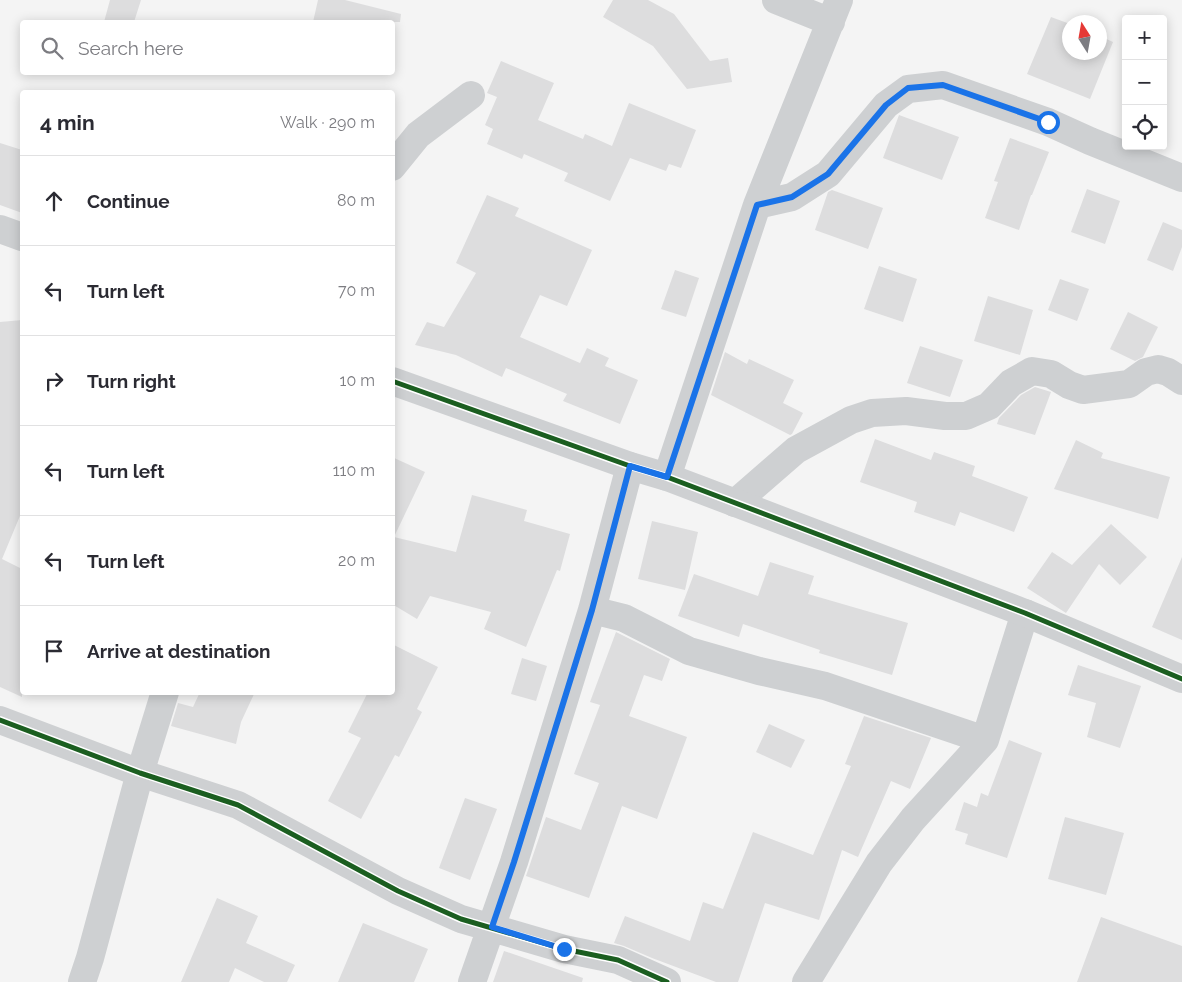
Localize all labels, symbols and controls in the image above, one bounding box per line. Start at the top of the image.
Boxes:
north arrow [1062,15,1107,60]
map controls [1122,15,1167,150]
button: + [1122,15,1167,60]
search box [20,20,395,75]
icon: search [38,34,66,62]
text: Search here [78,37,184,59]
button: − [1122,60,1167,105]
button: locate [1122,105,1167,150]
text: 4 min [40,110,95,135]
route start [1037,111,1060,134]
text: Walk · 290 m [280,113,375,132]
icon: ahead [40,187,68,215]
text: Continue [87,190,170,212]
text: 80 m [337,191,375,210]
icon: left [40,277,68,305]
text: Turn left [87,280,164,302]
text: 70 m [338,281,375,300]
icon: right [40,367,68,395]
text: Turn right [87,370,176,392]
text: 10 m [340,371,375,390]
icon: left [40,457,68,485]
text: Turn left [87,460,164,482]
text: 110 m [333,461,375,480]
icon: left [40,547,68,575]
text: Turn left [87,550,164,572]
text: 20 m [338,551,375,570]
icon: arrive [40,637,68,665]
text: Arrive at destination [87,640,271,662]
route end [553,938,576,961]

